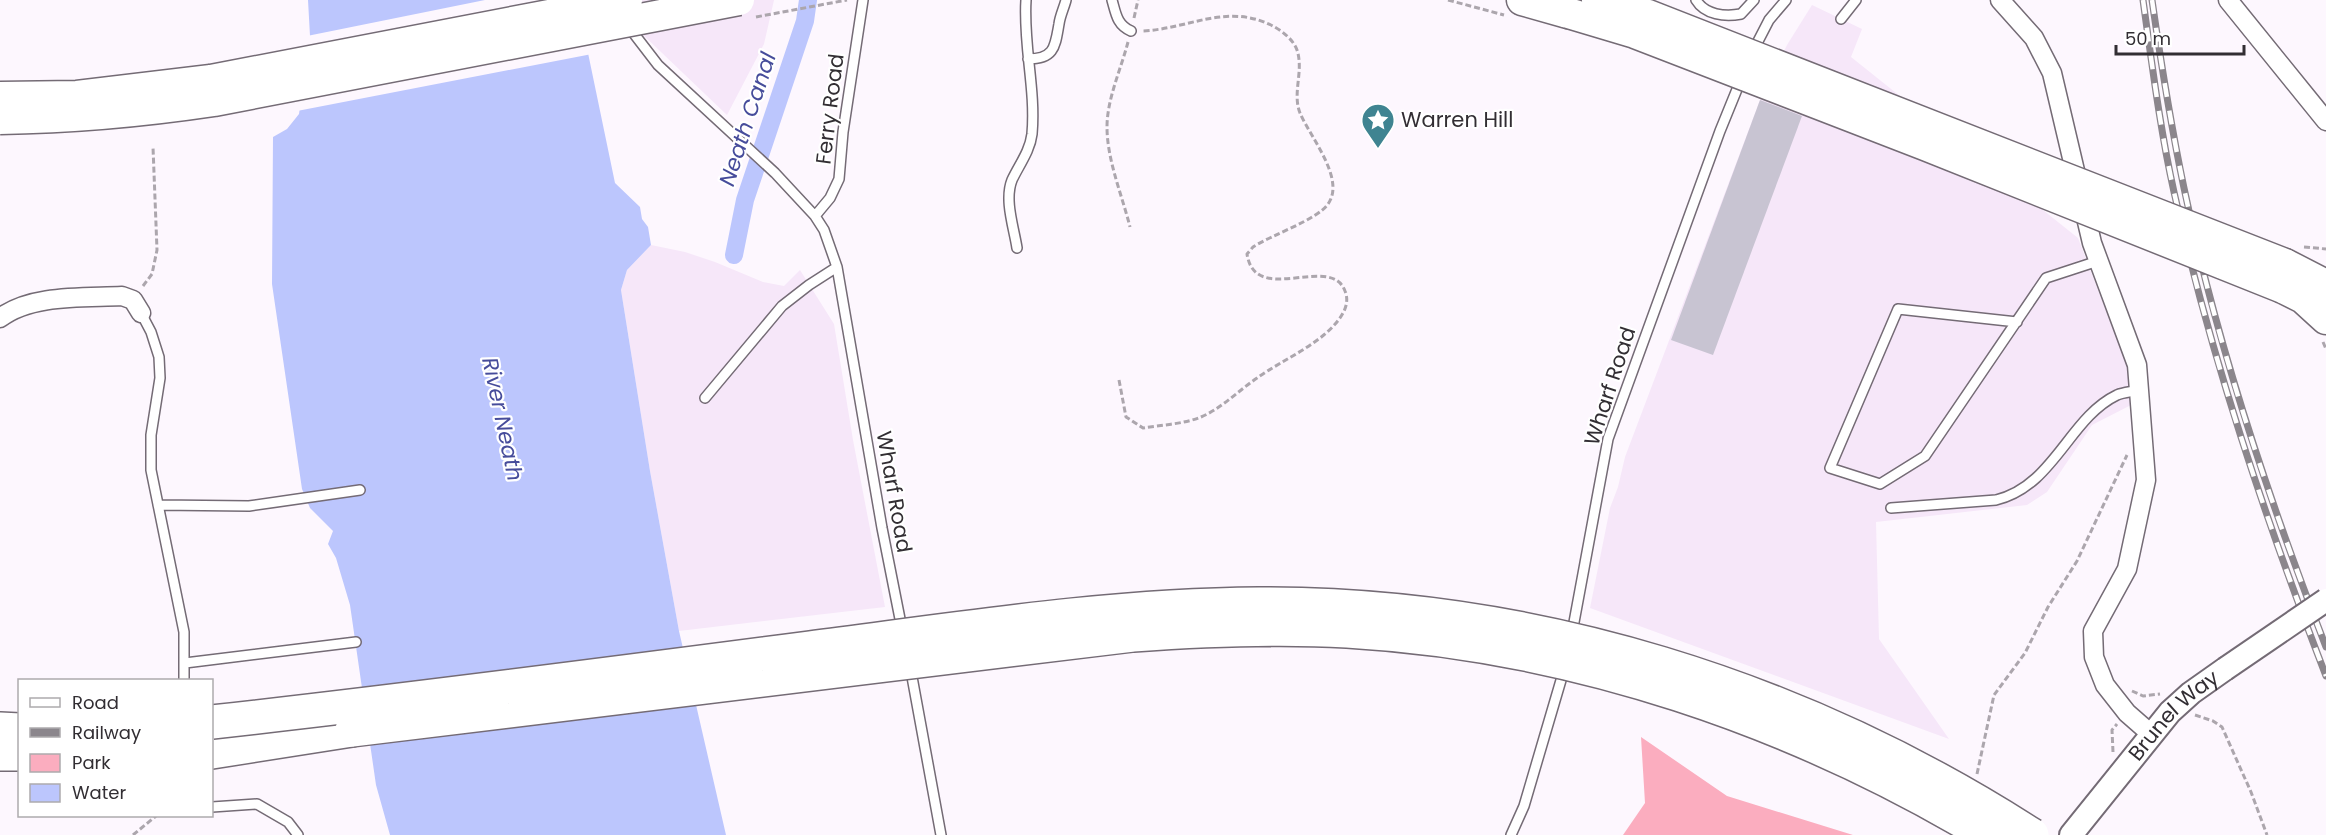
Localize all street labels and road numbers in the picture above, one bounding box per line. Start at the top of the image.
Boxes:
street label: Ferry Road [808,52,851,166]
street label: Wharf Road [1577,323,1642,449]
street label: Wharf Road [870,429,919,555]
street label: Brunel Way [2121,663,2224,767]

